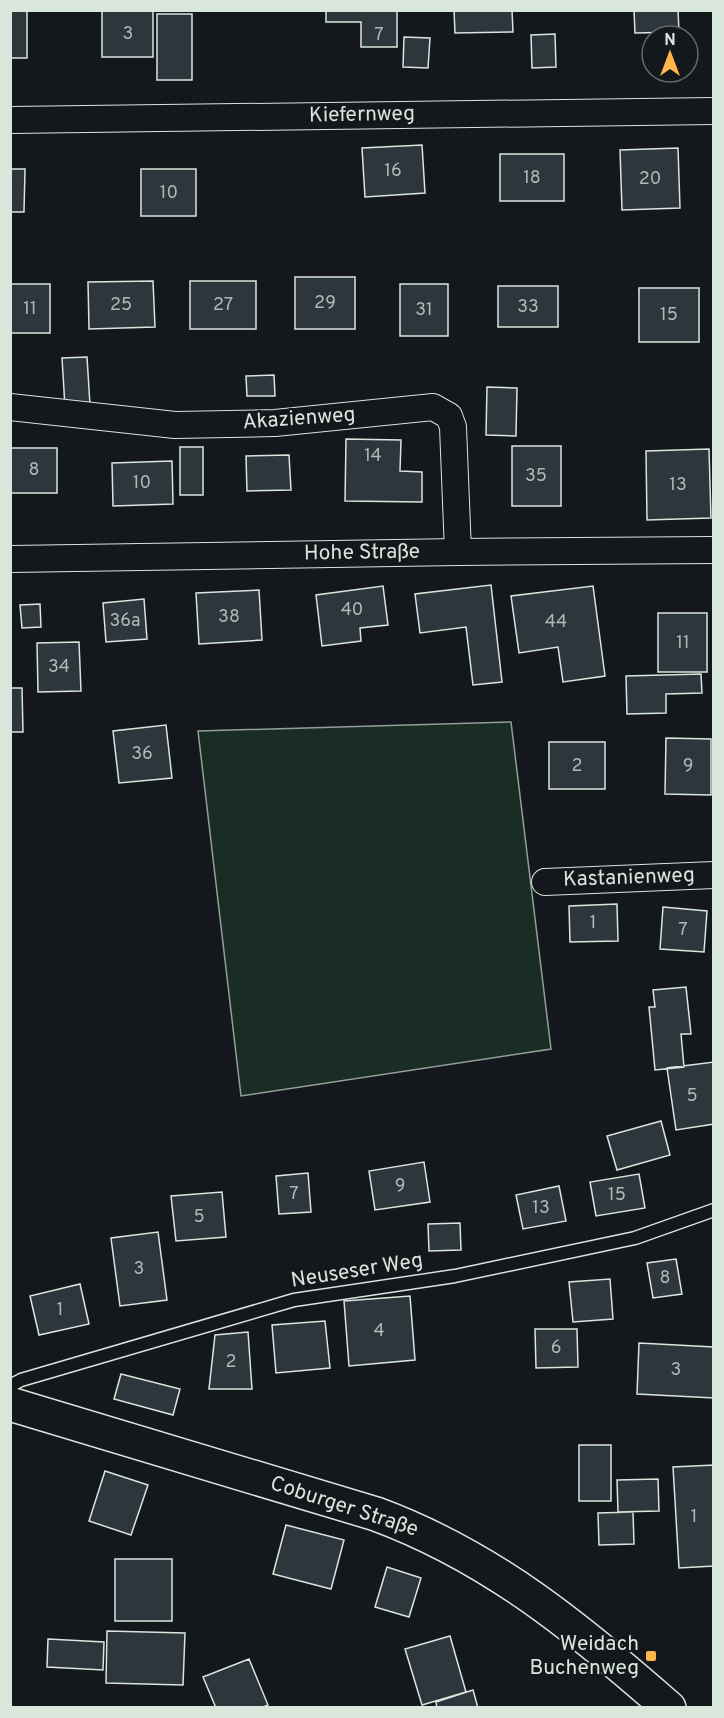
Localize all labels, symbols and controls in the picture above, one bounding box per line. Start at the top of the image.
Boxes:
house number: 3 [123,23,133,46]
house number: 7 [374,24,384,47]
north arrow [640,24,700,84]
text: N [664,31,676,51]
street label: Kiefernweg [309,101,415,129]
house number: 16 [384,160,402,183]
house number: 18 [523,167,541,190]
house number: 20 [639,168,661,191]
house number: 10 [160,182,178,205]
house number: 29 [314,292,336,315]
house number: 25 [110,294,132,317]
house number: 27 [213,294,233,317]
house number: 33 [517,296,539,319]
house number: 11 [23,298,37,321]
house number: 31 [415,299,433,322]
house number: 15 [660,304,678,327]
street label: Akazienweg [242,402,356,436]
house number: 14 [364,445,382,468]
house number: 8 [29,459,40,482]
house number: 35 [525,465,547,488]
house number: 10 [133,472,151,495]
house number: 13 [669,474,687,497]
street label: Hohe Straße [304,538,420,568]
house number: 40 [341,599,363,622]
house number: 38 [218,606,240,629]
house number: 36a [109,610,141,633]
house number: 44 [545,611,567,634]
house number: 11 [676,632,690,655]
house number: 34 [48,656,70,679]
house number: 36 [131,743,153,766]
house number: 2 [571,755,583,778]
house number: 9 [683,755,693,778]
street label: Kastanienweg [563,862,695,894]
house number: 1 [590,912,596,935]
house number: 7 [678,919,688,942]
house number: 5 [686,1085,698,1108]
house number: 9 [395,1175,405,1198]
house number: 7 [289,1183,299,1206]
house number: 15 [608,1184,626,1207]
house number: 13 [532,1197,550,1220]
house number: 5 [193,1206,205,1229]
street label: Neuseser Weg [289,1247,425,1295]
house number: 3 [134,1258,144,1281]
house number: 8 [660,1267,671,1290]
house number: 1 [57,1299,63,1322]
house number: 4 [373,1320,385,1343]
house number: 6 [551,1337,561,1360]
house number: 2 [225,1351,237,1374]
house number: 3 [671,1359,681,1382]
street label: Coburger Straße [266,1470,422,1544]
house number: 1 [691,1506,697,1529]
place label: Weidach Buchenweg [529,1631,639,1682]
marker: Weidach Buchenweg [644,1649,658,1663]

